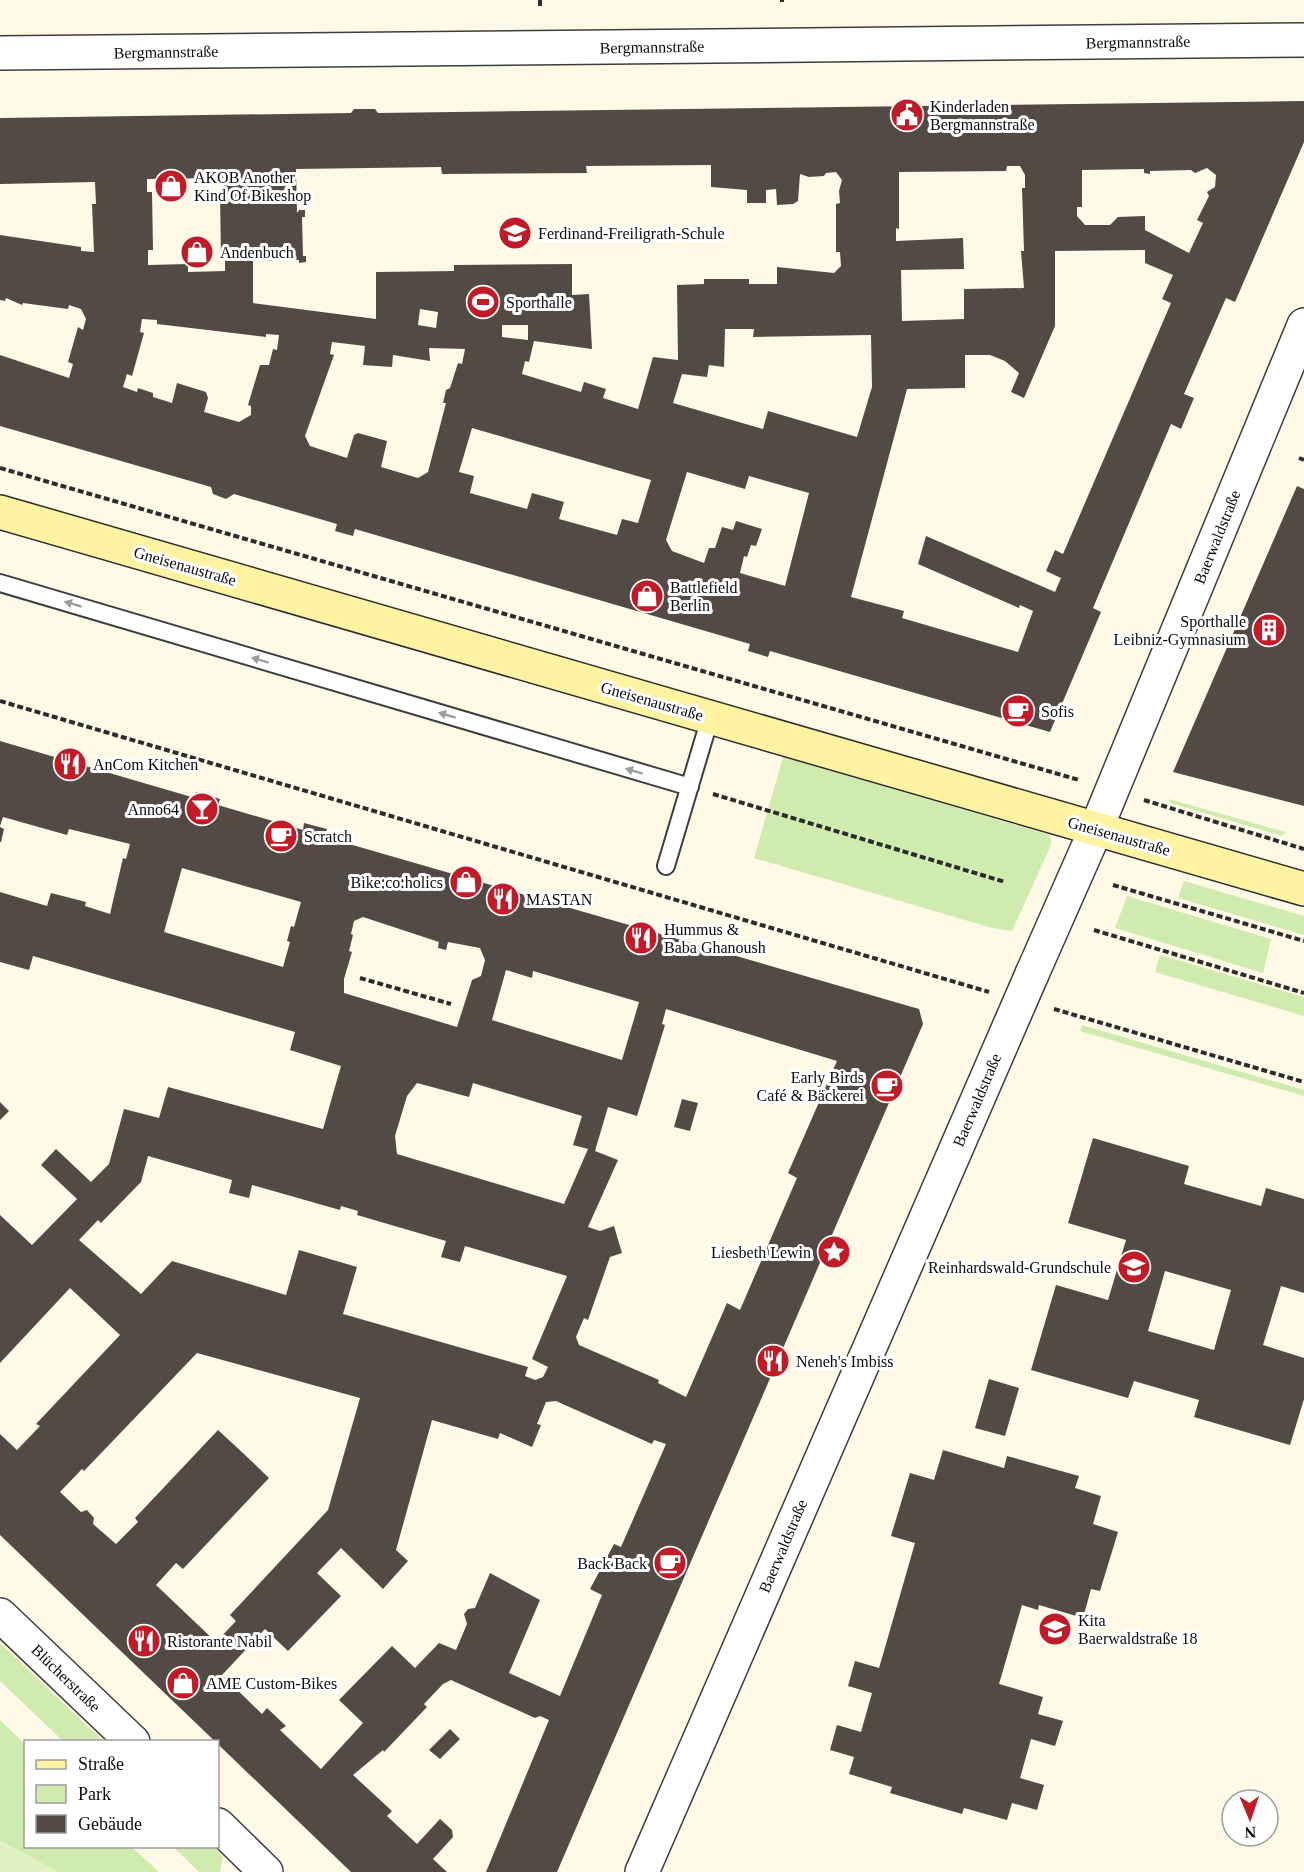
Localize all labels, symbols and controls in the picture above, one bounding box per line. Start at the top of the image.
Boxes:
street label: Bergmannstraße [1086,33,1190,52]
street label: Bergmannstraße [600,38,704,57]
street label: Bergmannstraße [114,43,218,62]
public building icon: Kinderladen Bergmannstraße [889,97,925,133]
place label: Kinderladen Bergmannstraße [930,98,1035,134]
shop icon: AKOB Another Kind Of Bikeshop [153,168,189,204]
place label: AKOB Another Kind Of Bikeshop [194,169,311,205]
school or university icon: Ferdinand-Freiligrath-Schule [497,215,533,251]
place label: Ferdinand-Freiligrath-Schule [538,225,725,243]
shop icon: Andenbuch [179,234,215,270]
place label: Andenbuch [220,244,294,261]
sports icon: Sporthalle [465,284,501,320]
place label: Sporthalle [506,294,572,312]
street label: Baerwaldstraße [1190,488,1244,586]
street label: Gneisenaustraße [132,543,238,589]
shop icon: Battlefield Berlin [629,578,665,614]
place label: Battlefield Berlin [670,579,738,614]
one-way arrow [64,599,82,608]
building icon: Sporthalle Leibniz-Gymnasium [1251,612,1287,648]
place label: Sporthalle Leibniz-Gymnasium [1114,613,1247,649]
one-way arrow [251,655,269,664]
street label: Gneisenaustraße [599,678,705,724]
cafe icon: Sofis [1000,693,1036,729]
place label: Sofis [1041,703,1074,720]
one-way arrow [438,710,456,719]
restaurant icon: AnCom Kitchen [52,746,88,782]
place label: AnCom Kitchen [93,756,198,773]
one-way arrow [625,766,643,775]
bar icon: Anno64 [184,791,220,827]
place label: Anno64 [127,801,179,818]
street label: Gneisenaustraße [1066,813,1172,859]
cafe icon: Scratch [263,818,299,854]
place label: Scratch [304,828,352,845]
shop icon: Bike:co:holics [448,864,484,900]
place label: Bike:co:holics [351,874,443,891]
restaurant icon: MASTAN [485,881,521,917]
place label: MASTAN [526,891,593,908]
restaurant icon: Hummus & Baba Ghanoush [623,920,659,956]
place label: Hummus & Baba Ghanoush [664,921,766,956]
street label: Baerwaldstraße [950,1051,1004,1149]
cafe icon: Early Birds Café & Bäckerei [869,1068,905,1104]
place label: Early Birds Café & Bäckerei [757,1069,865,1104]
place icon: Liesbeth Lewin [816,1234,852,1270]
place label: Liesbeth Lewin [711,1244,811,1261]
school or university icon: Reinhardswald-Grundschule [1116,1249,1152,1285]
place label: Reinhardswald-Grundschule [928,1259,1111,1276]
restaurant icon: Neneh's Imbiss [755,1343,791,1379]
place label: Neneh's Imbiss [796,1353,894,1370]
street label: Baerwaldstraße [756,1497,810,1595]
cafe icon: Back Back [652,1545,688,1581]
place label: Back Back [577,1555,647,1572]
school or university icon: Kita Baerwaldstraße 18 [1037,1611,1073,1647]
place label: Kita Baerwaldstraße 18 [1078,1612,1198,1647]
restaurant icon: Ristorante Nabil [126,1623,162,1659]
place label: Ristorante Nabil [167,1633,273,1650]
street label: Blücherstraße [28,1641,104,1715]
shop icon: AME Custom-Bikes [165,1665,201,1701]
place label: AME Custom-Bikes [206,1675,337,1692]
legend [24,1740,219,1848]
text: Straße [78,1754,124,1774]
text: Park [78,1784,111,1804]
north arrow [1220,1788,1280,1848]
text: Gebäude [78,1814,142,1834]
text: N [1244,1824,1257,1841]

